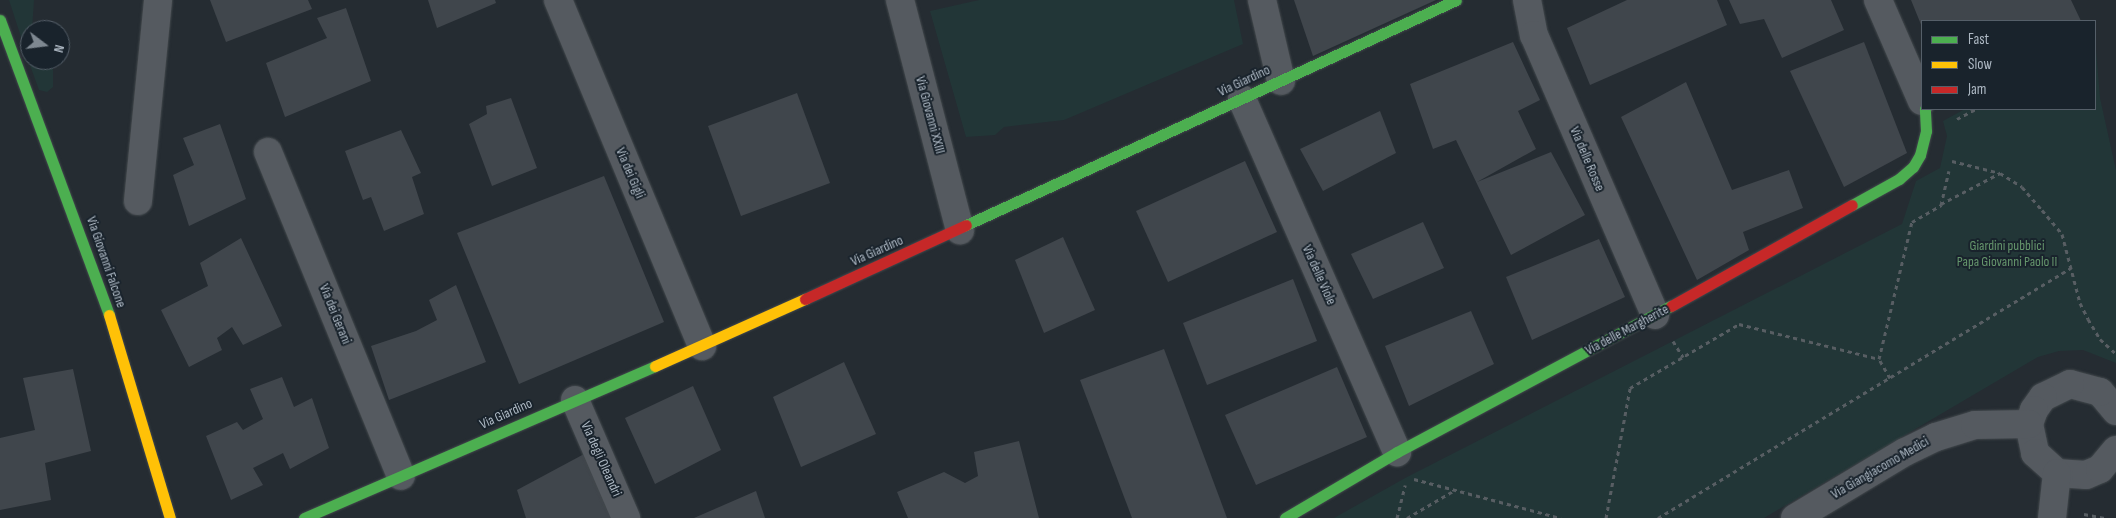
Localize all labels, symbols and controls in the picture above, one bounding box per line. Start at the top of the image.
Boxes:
north arrow [20,20,70,70]
legend [1921,20,2096,110]
text: Fast [1968,30,1989,49]
text: N [50,43,68,55]
text: Slow [1968,55,1992,74]
street label: Via Giardino [1215,62,1273,100]
street label: Via Giovanni XXIII [912,74,948,156]
text: Jam [1968,80,1986,99]
street label: Via delle Rosse [1566,124,1608,194]
street label: Via dei Gigli [612,145,648,201]
street label: Via Giovanni Falcone [83,214,129,310]
street label: Via Giardino [848,232,906,270]
park label: Giardini pubblici Papa Giovanni Paolo II [1957,238,2057,270]
street label: Via delle Viole [1298,242,1340,308]
street label: Via dei Gerani [315,282,355,346]
street label: Via delle Margherite [1582,301,1672,359]
street label: Via Giardino [477,395,535,433]
street label: Via degli Oleandri [577,419,625,499]
street label: Via Giangiacomo Medici [1828,433,1932,503]

